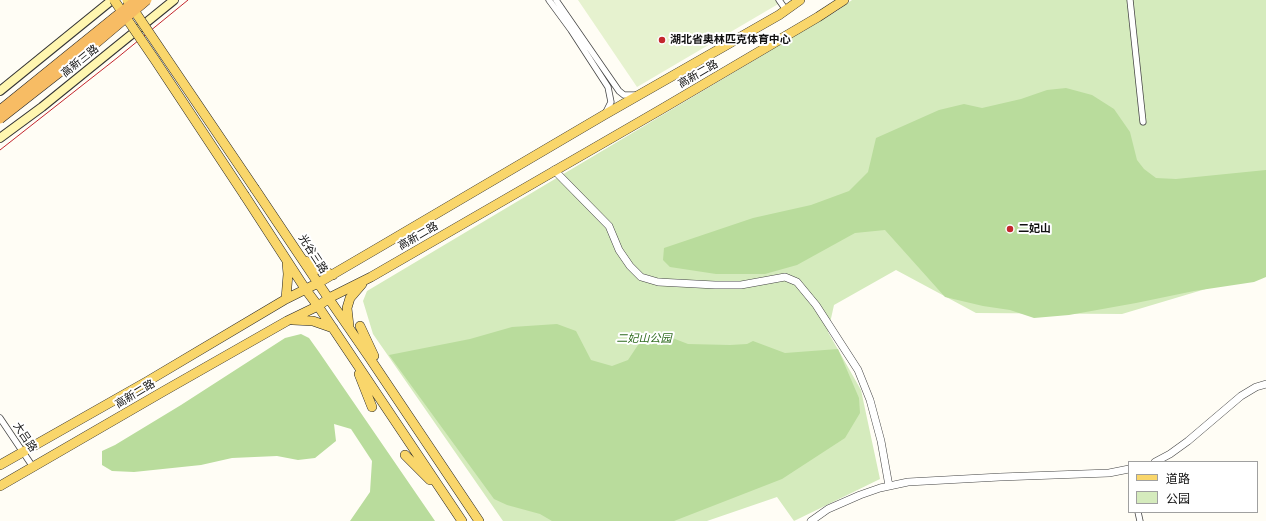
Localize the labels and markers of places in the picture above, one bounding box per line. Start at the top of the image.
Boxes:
place label: 湖北省奥林匹克体育中心 [670,33,791,47]
marker: 湖北省奥林匹克体育中心 [657,35,667,45]
place label: 二妃山 [1018,222,1051,236]
marker: 二妃山 [1005,224,1015,234]

